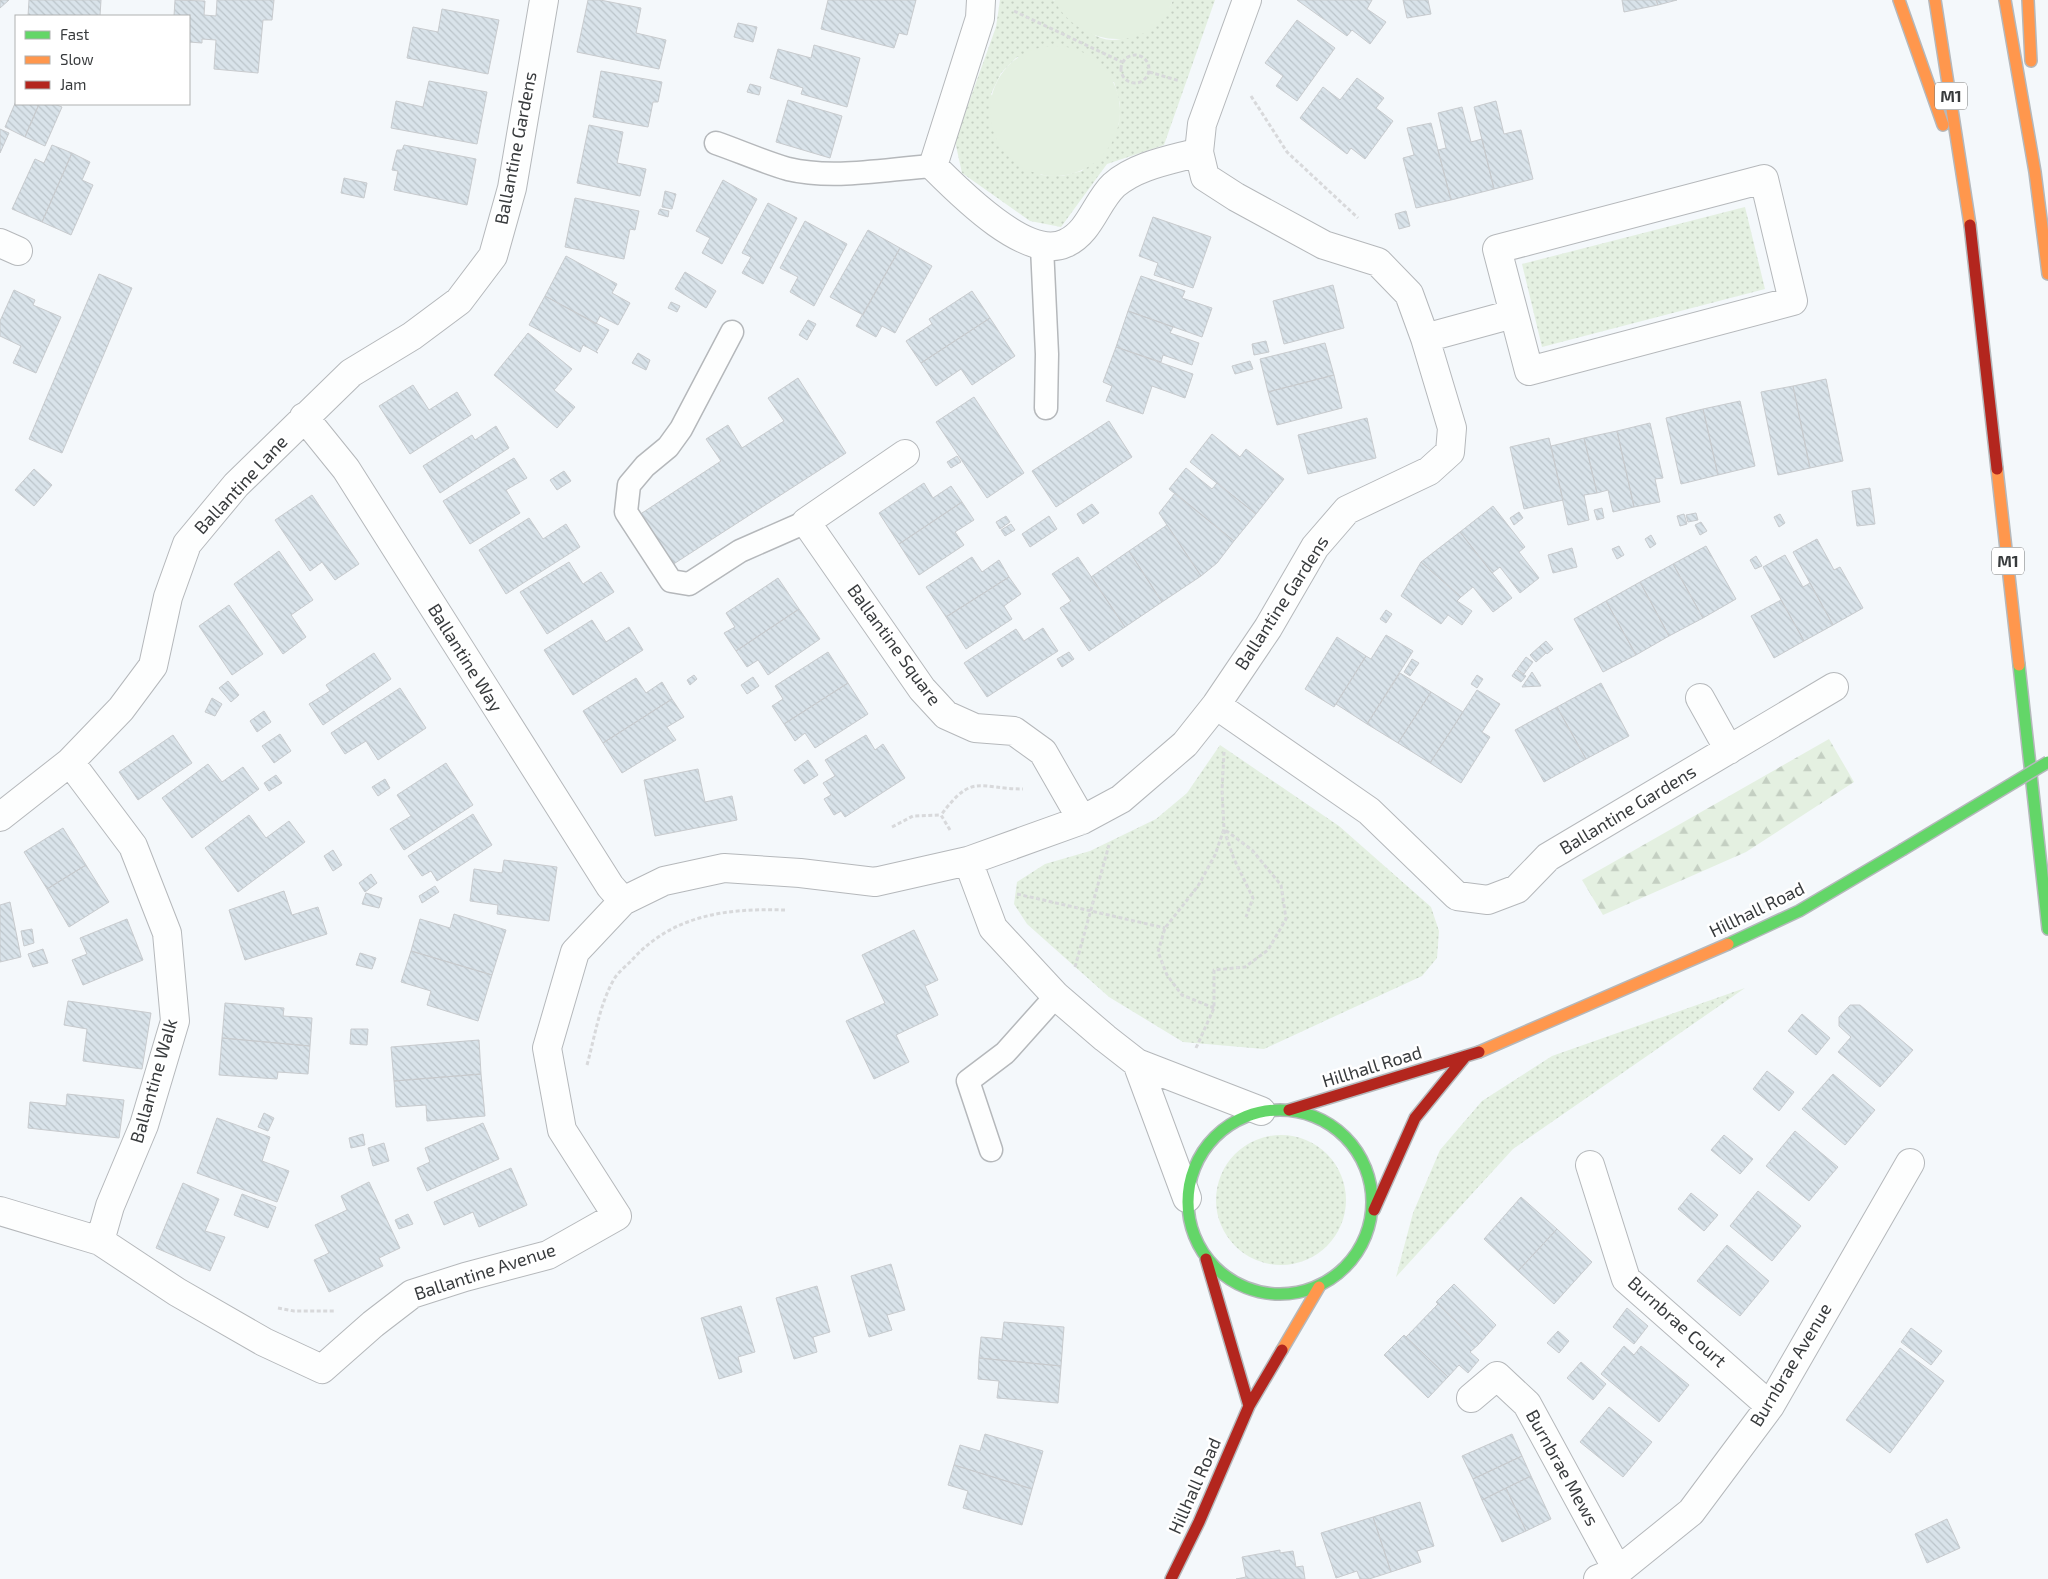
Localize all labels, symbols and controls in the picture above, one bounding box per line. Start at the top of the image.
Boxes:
legend [15,15,190,105]
text: Fast [60,25,90,43]
text: Slow [60,50,94,68]
street label: Ballantine Gardens [489,69,541,226]
text: Jam [60,75,86,93]
road number: M1 [1935,82,1967,110]
street label: Ballantine Lane [189,430,292,538]
street label: Ballantine Gardens [1230,531,1333,674]
road number: M1 [1992,548,2024,574]
street label: Ballantine Square [843,579,946,709]
street label: Ballantine Way [424,599,508,716]
street label: Ballantine Gardens [1555,760,1700,859]
street label: Hillhall Road [1705,877,1808,942]
street label: Ballantine Walk [125,1016,181,1146]
street label: Hillhall Road [1319,1040,1424,1092]
street label: Ballantine Avenue [411,1238,558,1304]
street label: Burnbrae Court [1624,1271,1732,1371]
street label: Burnbrae Avenue [1745,1299,1836,1430]
street label: Burnbrae Mews [1522,1406,1604,1530]
street label: Hillhall Road [1163,1434,1225,1537]

